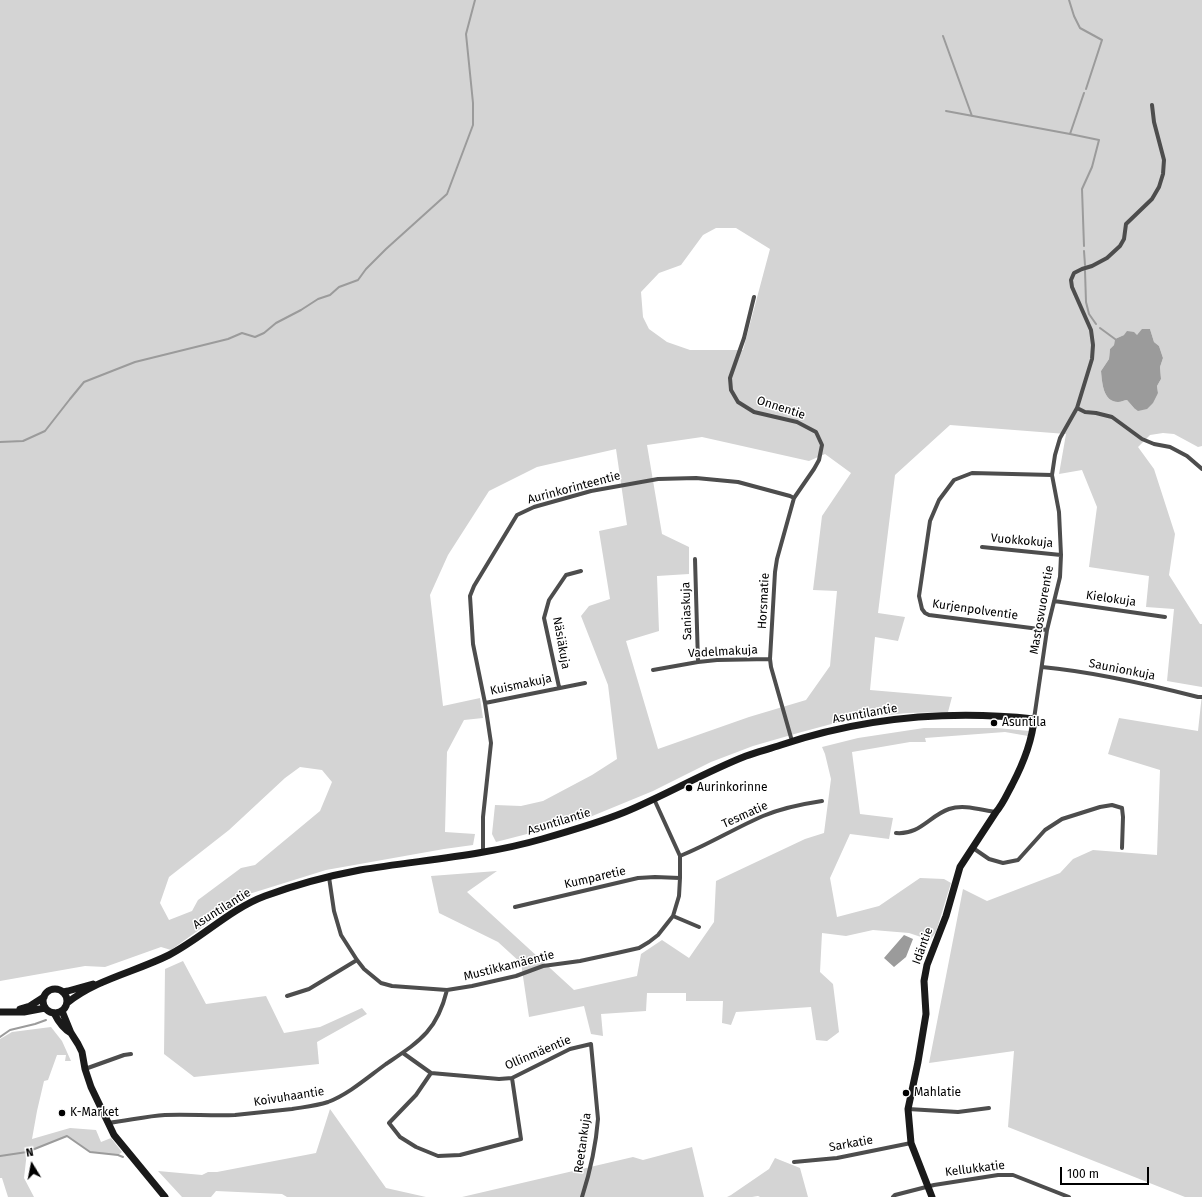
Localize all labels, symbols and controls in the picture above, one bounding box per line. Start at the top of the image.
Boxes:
street label: Onnentie [755,393,807,423]
street label: Aurinkorinteentie [526,469,622,507]
street label: Vuokkokuja [990,531,1054,551]
street label: Mastosvuorentie [1027,564,1057,656]
street label: Horsmatie [755,573,773,629]
street label: Saniaskuja [679,582,695,640]
street label: Kielokuja [1085,588,1137,610]
street label: Kurjenpolventie [931,597,1019,623]
street label: Näsiäkuja [549,616,573,670]
street label: Vadelmakuja [688,643,758,661]
street label: Saunionkuja [1088,656,1156,684]
street label: Kuismakuja [489,671,553,699]
street label: Asuntilantie [832,701,898,727]
place label: Asuntila [1002,716,1046,730]
marker: Asuntila [989,718,999,728]
place label: Aurinkorinne [697,781,768,795]
marker: Aurinkorinne [684,783,694,793]
street label: Tesmatie [720,799,770,831]
street label: Asuntilantie [526,806,592,838]
street label: Kumparetie [563,864,627,892]
street label: Asuntilantie [190,886,254,932]
street label: Idäntie [910,925,936,967]
street label: Mustikkamäentie [462,948,556,984]
street label: Ollinmäentie [503,1033,573,1073]
street label: Koivuhaantie [253,1084,325,1110]
place label: Mahlatie [914,1086,961,1100]
marker: Mahlatie [901,1088,911,1098]
place label: K-Market [70,1106,119,1120]
marker: K-Market [57,1108,67,1118]
street label: Reetankuja [572,1112,594,1174]
street label: Sarkatie [828,1133,874,1155]
north arrow [12,1145,52,1185]
text: N [25,1146,35,1160]
street label: Kellukkatie [944,1158,1006,1180]
scale bar [1062,1159,1151,1185]
text: 100 m [1067,1167,1099,1181]

